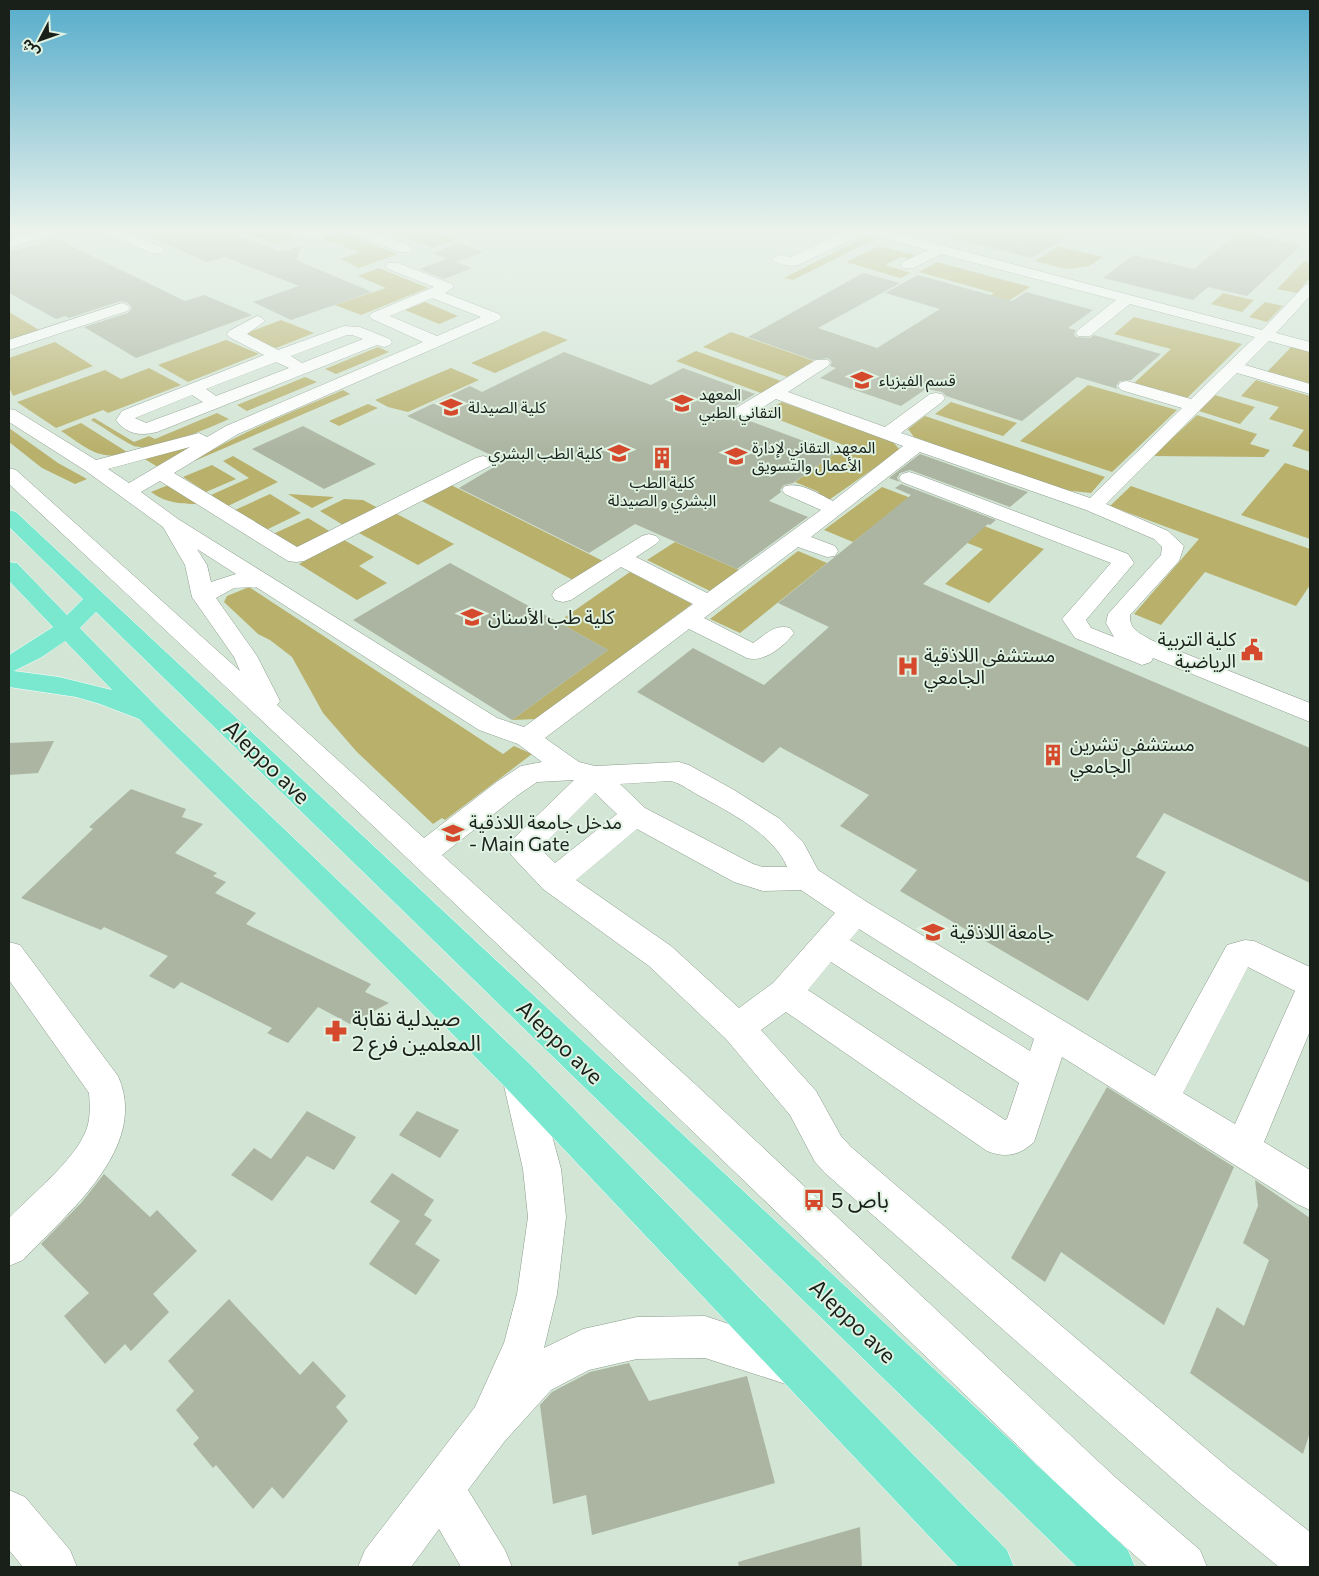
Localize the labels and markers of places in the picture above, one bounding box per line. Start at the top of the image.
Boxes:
school or university icon: قسم الفيزياء [849,367,875,393]
place label: قسم الفيزياء [879,370,956,393]
place label: المعهد التقاني الطبي [699,384,781,425]
school or university icon: المعهد التقاني الطبي [669,390,695,416]
school or university icon: كلية الصيدلة [438,394,464,420]
place label: كلية الصيدلة [468,397,546,416]
place label: المعهد التقاني لإدارة الأعمال والتسويق [752,437,875,476]
school or university icon: كلية الطب البشري [606,440,632,466]
place label: كلية الطب البشري [488,443,602,466]
school or university icon: المعهد التقاني لإدارة الأعمال والتسويق [723,443,749,469]
building icon: كلية الطب البشري و الصيدلة [649,445,675,471]
place label: كلية الطب البشري و الصيدلة [608,472,716,513]
school or university icon: كلية طب الأسنان [459,604,485,630]
place label: كلية طب الأسنان [488,605,615,628]
place label: كلية التربية الرياضية [1158,627,1237,673]
public building icon: كلية التربية الرياضية [1239,637,1265,663]
place label: مستشفى اللاذقية الجامعي [924,643,1055,692]
hospital icon: مستشفى اللاذقية الجامعي [895,653,921,679]
place label: مستشفى تشرين الجامعي [1070,732,1195,781]
building icon: مستشفى تشرين الجامعي [1040,742,1066,768]
place label: مدخل جامعة اللاذقية - Main Gate [469,810,622,855]
school or university icon: مدخل جامعة اللاذقية - Main Gate [440,820,466,846]
school or university icon: جامعة اللاذقية [920,919,946,945]
place label: جامعة اللاذقية [950,920,1054,943]
place label: صيدلية نقابة المعلمين فرع 2 [352,1004,481,1060]
pharmacy icon: صيدلية نقابة المعلمين فرع 2 [323,1018,349,1044]
place label: باص 5 [831,1186,889,1213]
bus stop icon: باص 5 [801,1187,827,1213]

